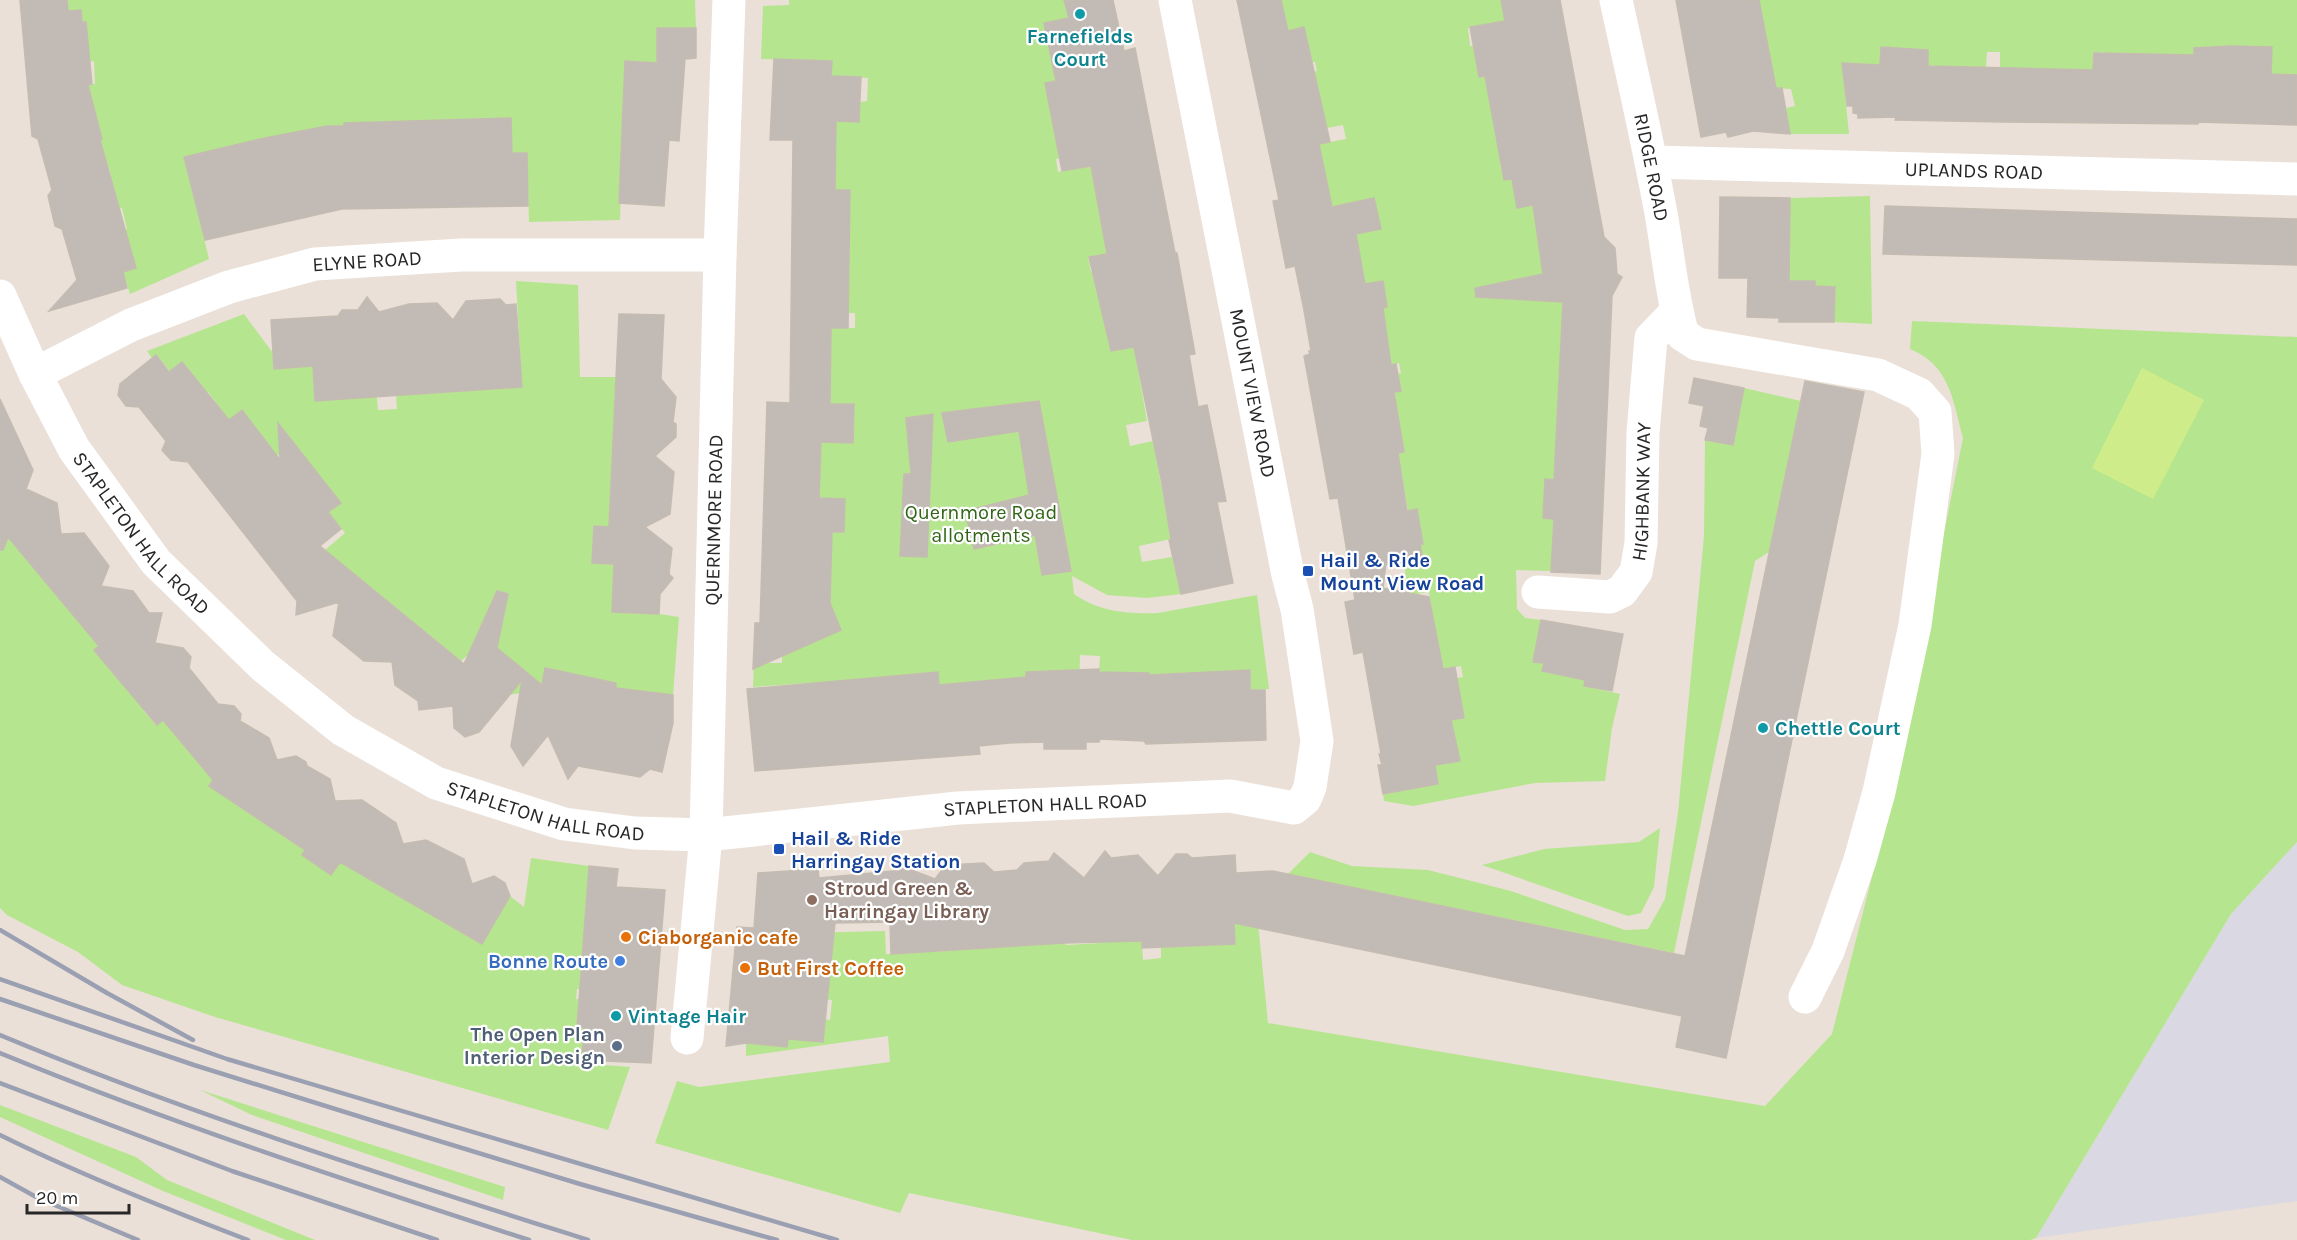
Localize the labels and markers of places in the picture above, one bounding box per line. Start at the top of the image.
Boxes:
marker: Farnefields Court [1073,7,1087,21]
place label: Farnefields Court [1027,25,1133,71]
place label: Hail & Ride Mount View Road [1320,549,1484,595]
marker: Hail & Ride Mount View Road [1301,564,1315,578]
place label: Chettle Court [1775,717,1901,740]
marker: Chettle Court [1756,721,1770,735]
place label: Hail & Ride Harringay Station [791,827,961,873]
marker: Hail & Ride Harringay Station [772,842,786,856]
place label: Stroud Green & Harringay Library [824,877,989,923]
marker: Stroud Green & Harringay Library [805,893,819,907]
place label: Ciaborganic cafe [638,926,798,949]
marker: Ciaborganic cafe [619,930,633,944]
place label: Bonne Route [488,950,608,973]
marker: Bonne Route [613,954,627,968]
place label: But First Coffee [757,957,904,980]
marker: But First Coffee [738,961,752,975]
place label: Vintage Hair [628,1005,746,1028]
marker: Vintage Hair [609,1009,623,1023]
place label: The Open Plan Interior Design [464,1023,605,1069]
marker: The Open Plan Interior Design [610,1039,624,1053]

